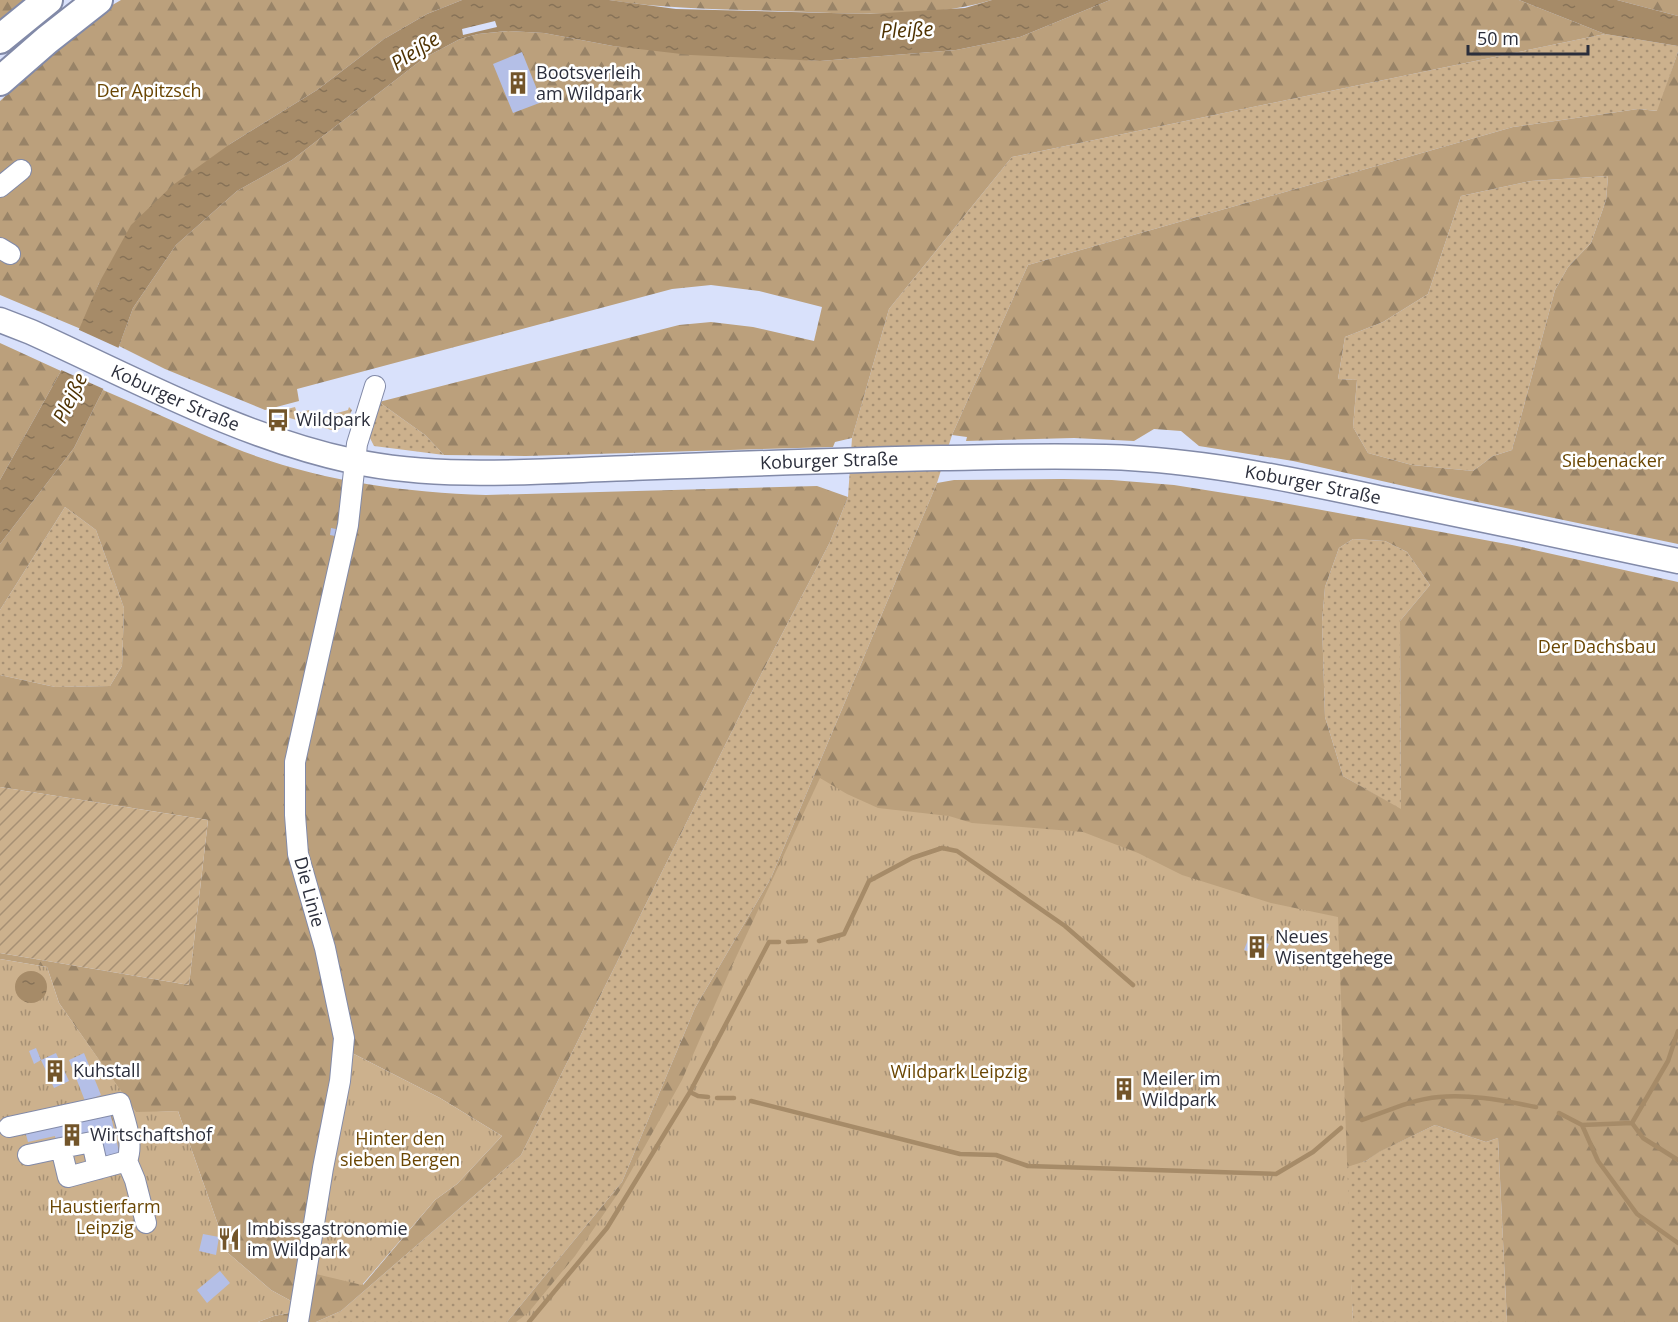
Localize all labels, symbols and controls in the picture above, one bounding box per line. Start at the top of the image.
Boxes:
water label: Pleiße [880,15,934,44]
scale bar [1468,18,1588,56]
water label: Pleiße [385,25,444,76]
text: 50 m [1477,26,1519,50]
place label: Bootsverleih am Wildpark [536,60,642,105]
building icon: Bootsverleih am Wildpark [505,70,531,96]
park label: Der Apitzsch [96,78,202,102]
street label: Koburger Straße [107,358,243,436]
water label: Pleiße [46,368,93,427]
bus stop icon: Wildpark [265,407,291,433]
place label: Wildpark [296,407,371,431]
street label: Koburger Straße [760,446,898,474]
park label: Siebenacker [1562,448,1665,472]
street label: Koburger Straße [1243,459,1383,509]
park label: Der Dachsbau [1538,634,1656,658]
street label: Die Linie [289,854,331,930]
place label: Neues Wisentgehege [1275,924,1393,969]
building icon: Neues Wisentgehege [1244,934,1270,960]
building icon: Kuhstall [42,1058,68,1084]
place label: Kuhstall [73,1058,140,1082]
park label: Wildpark Leipzig [890,1059,1028,1083]
place label: Meiler im Wildpark [1142,1066,1221,1111]
building icon: Meiler im Wildpark [1111,1076,1137,1102]
building icon: Wirtschaftshof [59,1122,85,1148]
place label: Wirtschaftshof [90,1122,213,1146]
park label: Hinter den sieben Bergen [340,1126,460,1171]
park label: Haustierfarm Leipzig [49,1194,161,1239]
place label: Imbissgastronomie im Wildpark [247,1216,408,1261]
restaurant icon: Imbissgastronomie im Wildpark [216,1226,242,1252]

